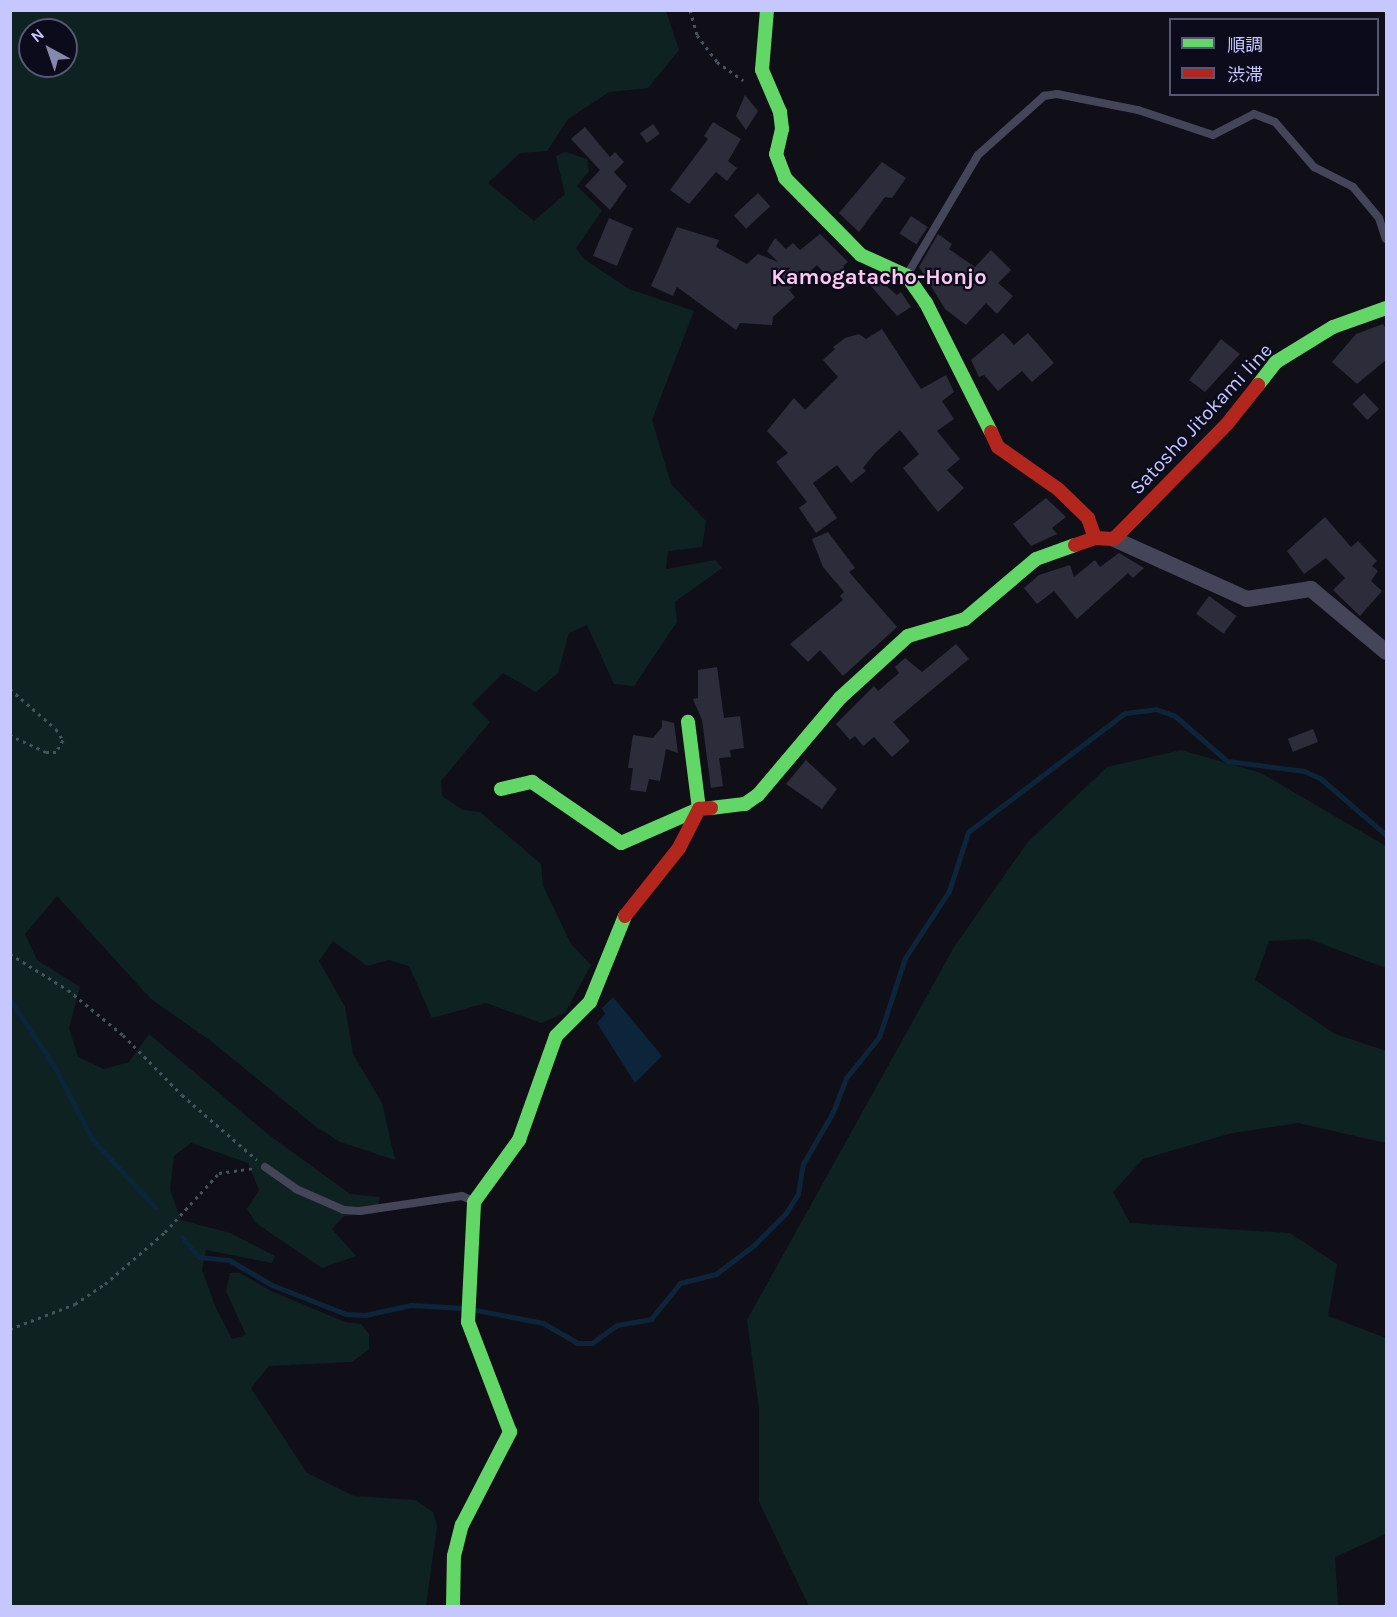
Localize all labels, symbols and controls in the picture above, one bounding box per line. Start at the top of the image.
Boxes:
north arrow [18,18,78,78]
legend [1169,18,1379,96]
text: N [27,24,48,46]
text: 順調 [1227,34,1263,56]
text: 渋滞 [1227,64,1263,86]
district label: Kamogatacho-Honjo [771,265,987,291]
street label: Satosho Jitokami line [1125,338,1277,500]

